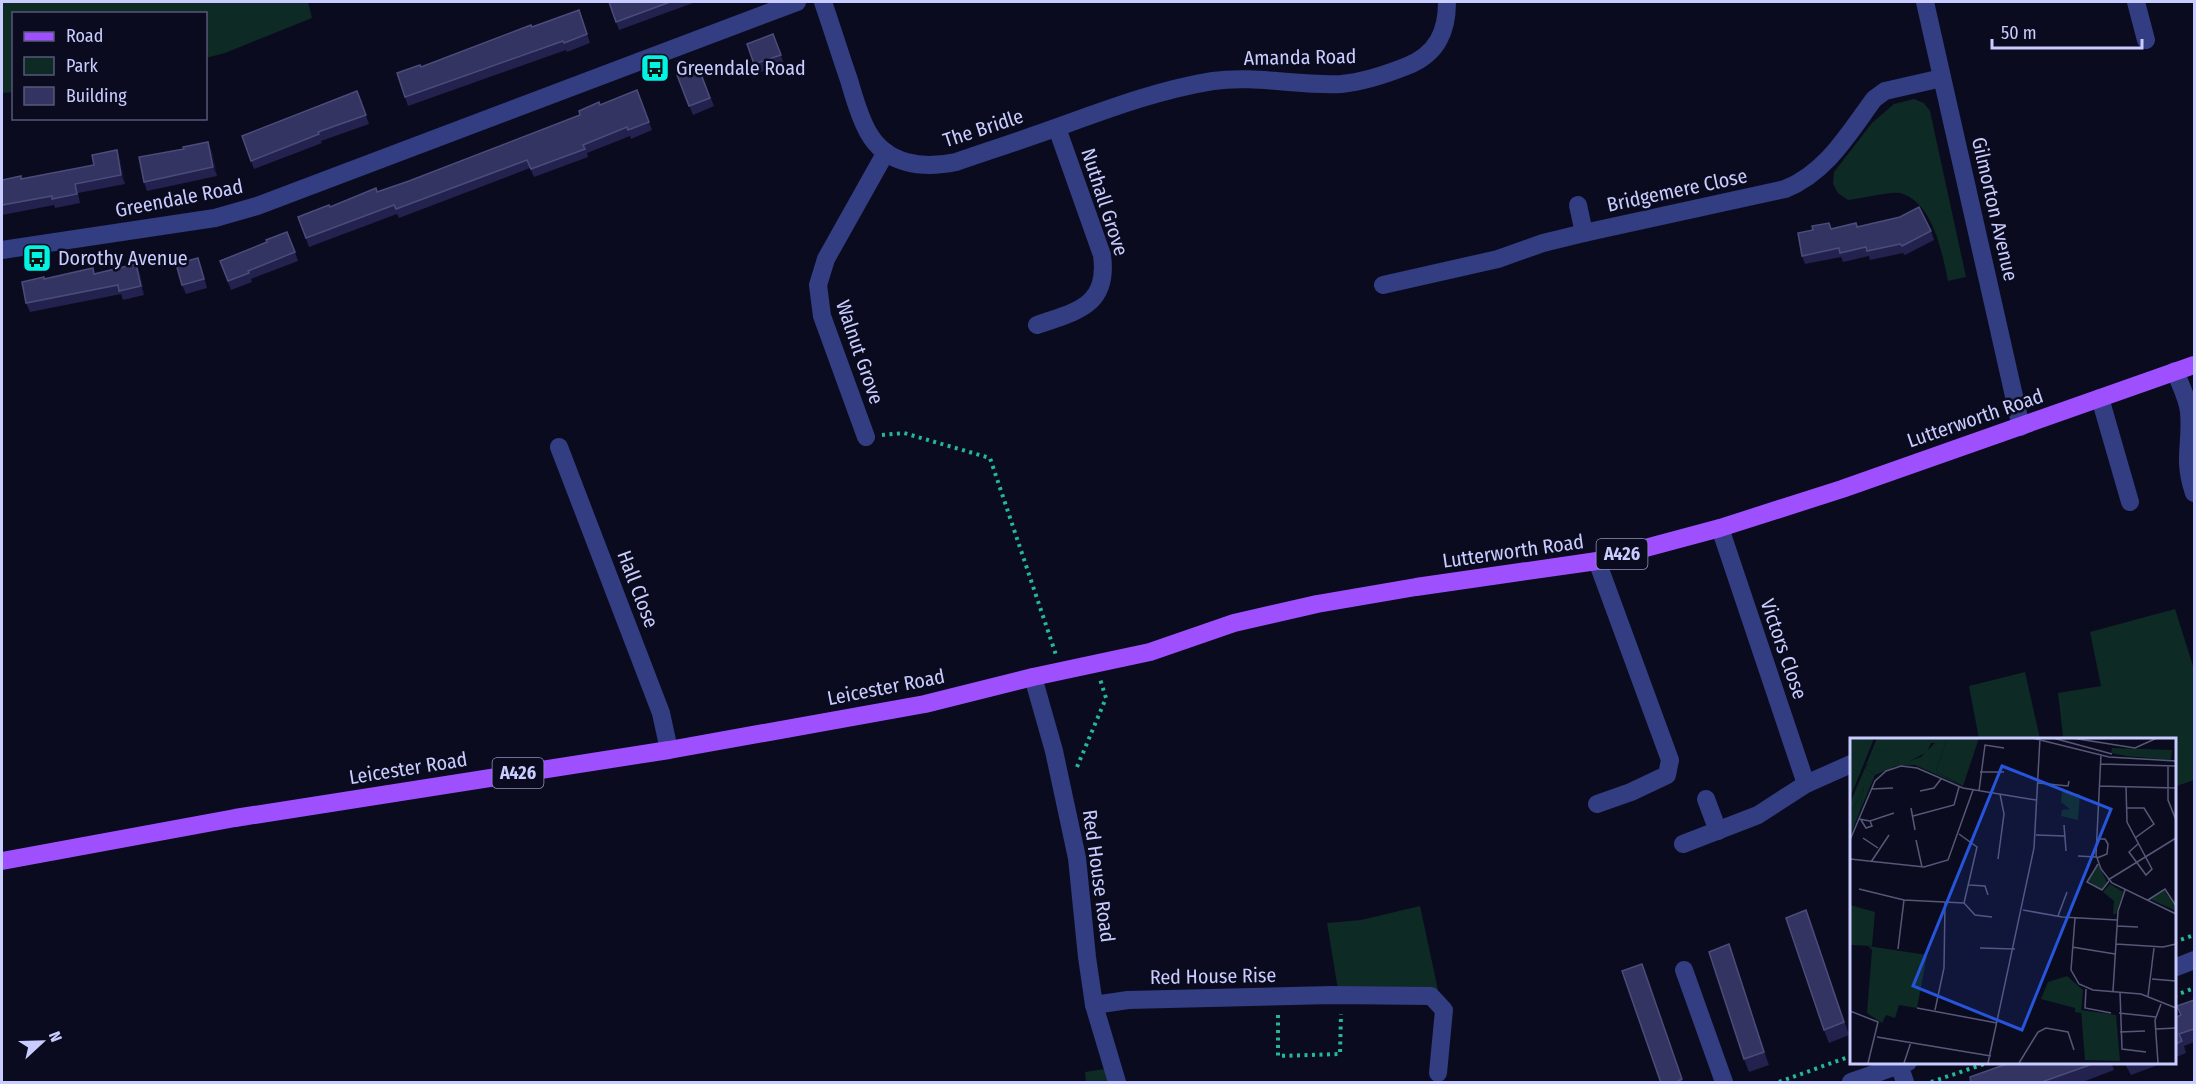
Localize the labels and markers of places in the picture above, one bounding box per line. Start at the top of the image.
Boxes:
bus stop icon: Greendale Road [639,52,671,84]
place label: Greendale Road [676,56,806,80]
bus stop icon: Dorothy Avenue [21,242,53,274]
place label: Dorothy Avenue [58,246,188,270]

